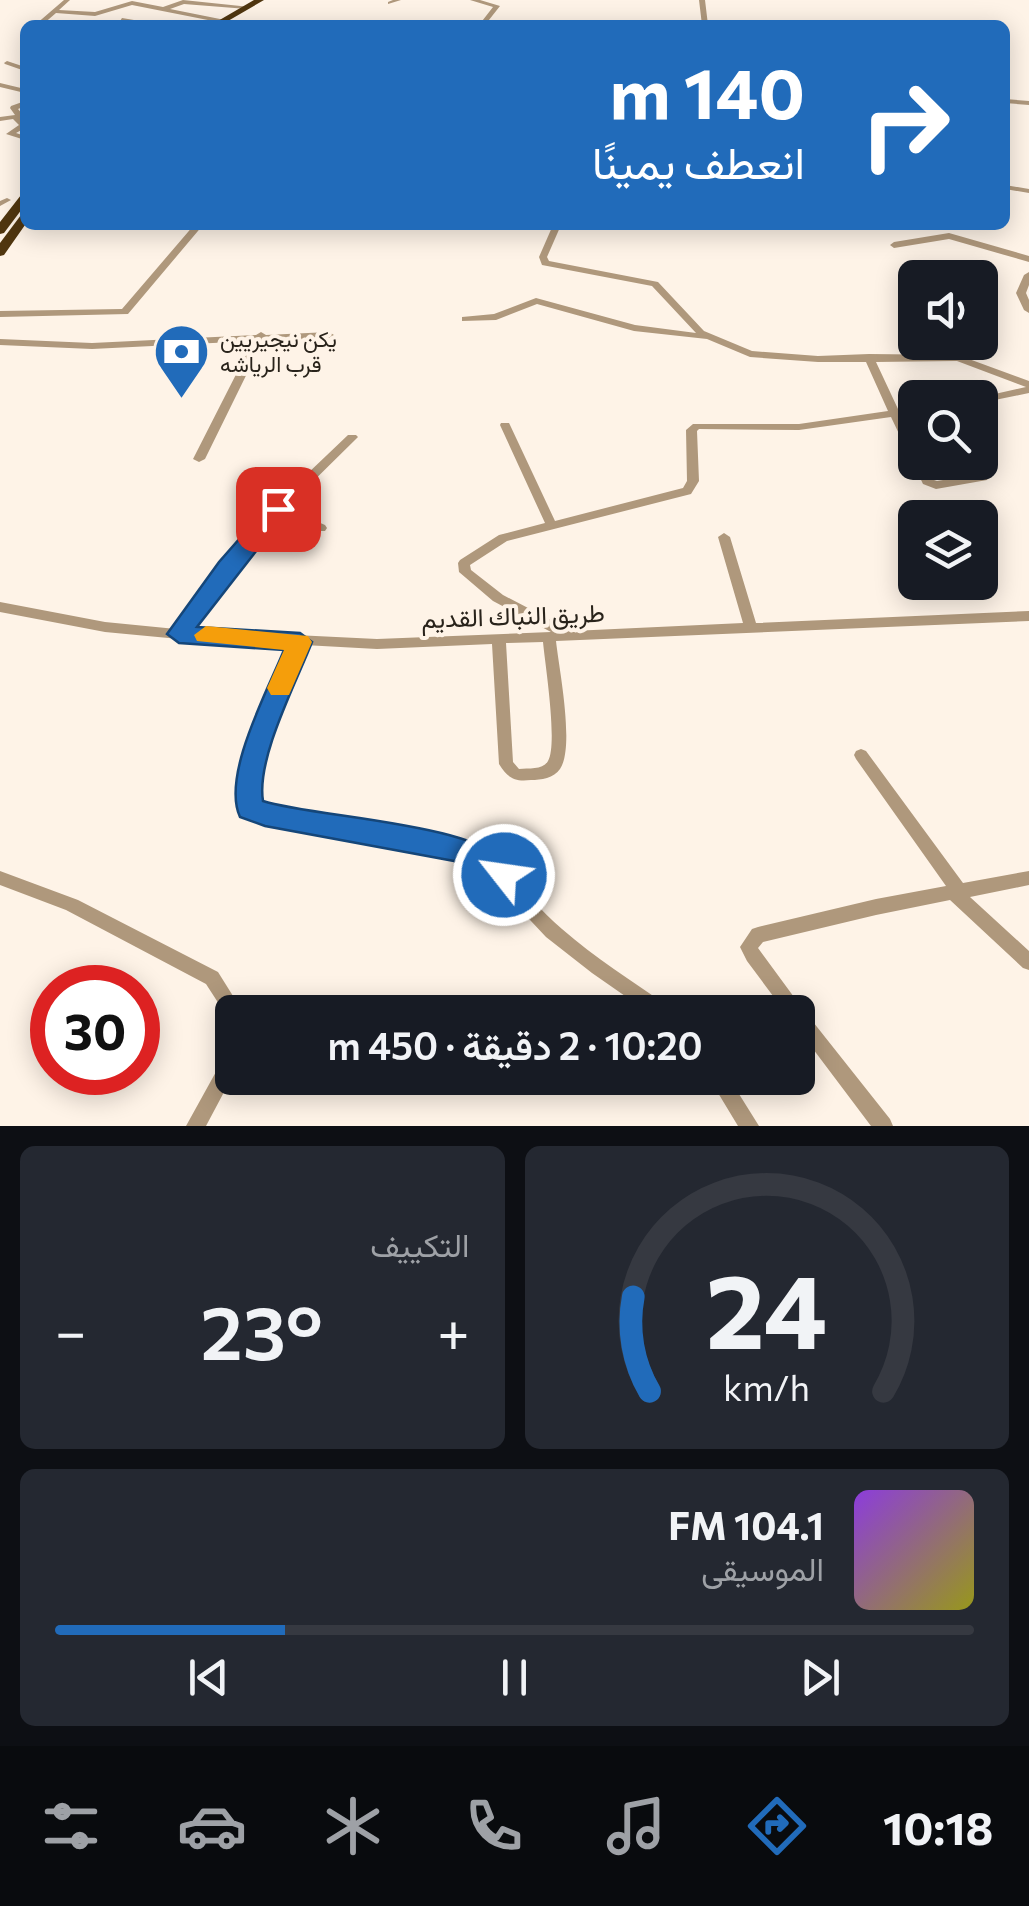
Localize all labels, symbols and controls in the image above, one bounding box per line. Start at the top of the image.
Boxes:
text: 140 m [609,48,805,133]
icon: right [840,60,970,190]
text: انعطف يمينًا [592,133,805,188]
map controls [898,260,998,600]
button: sound [898,260,998,360]
bank icon: يكن نيجيريين قرب الرياشه [151,322,211,401]
place label: يكن نيجيريين قرب الرياشه [220,325,337,378]
button: search [898,380,998,480]
pin [236,467,321,552]
icon: arrive [251,482,306,537]
button: layers [898,500,998,600]
street label: طريق النباك القديم [421,597,605,636]
position arrow [452,823,556,927]
speed limit sign: 30 [30,965,160,1095]
text: 10:20 · 2 دقيقة · 450 m [327,1021,703,1068]
text: التكييف [370,1224,470,1264]
text: 24 [706,1243,828,1370]
text: 23° [201,1284,323,1375]
text: − [55,1296,86,1363]
text: + [437,1296,470,1363]
text: km/h [723,1365,810,1408]
text: 104.1 FM [668,1501,824,1548]
text: الموسيقى [701,1548,824,1588]
icon: previous [181,1650,236,1705]
icon: pause [487,1650,542,1705]
icon: next [793,1650,848,1705]
icon: filters [36,1791,106,1861]
icon: car [177,1791,247,1861]
icon: climate [318,1791,388,1861]
icon: phone [459,1791,529,1861]
icon: music [601,1791,671,1861]
icon: directions [742,1791,812,1861]
text: 10:18 [883,1799,993,1854]

